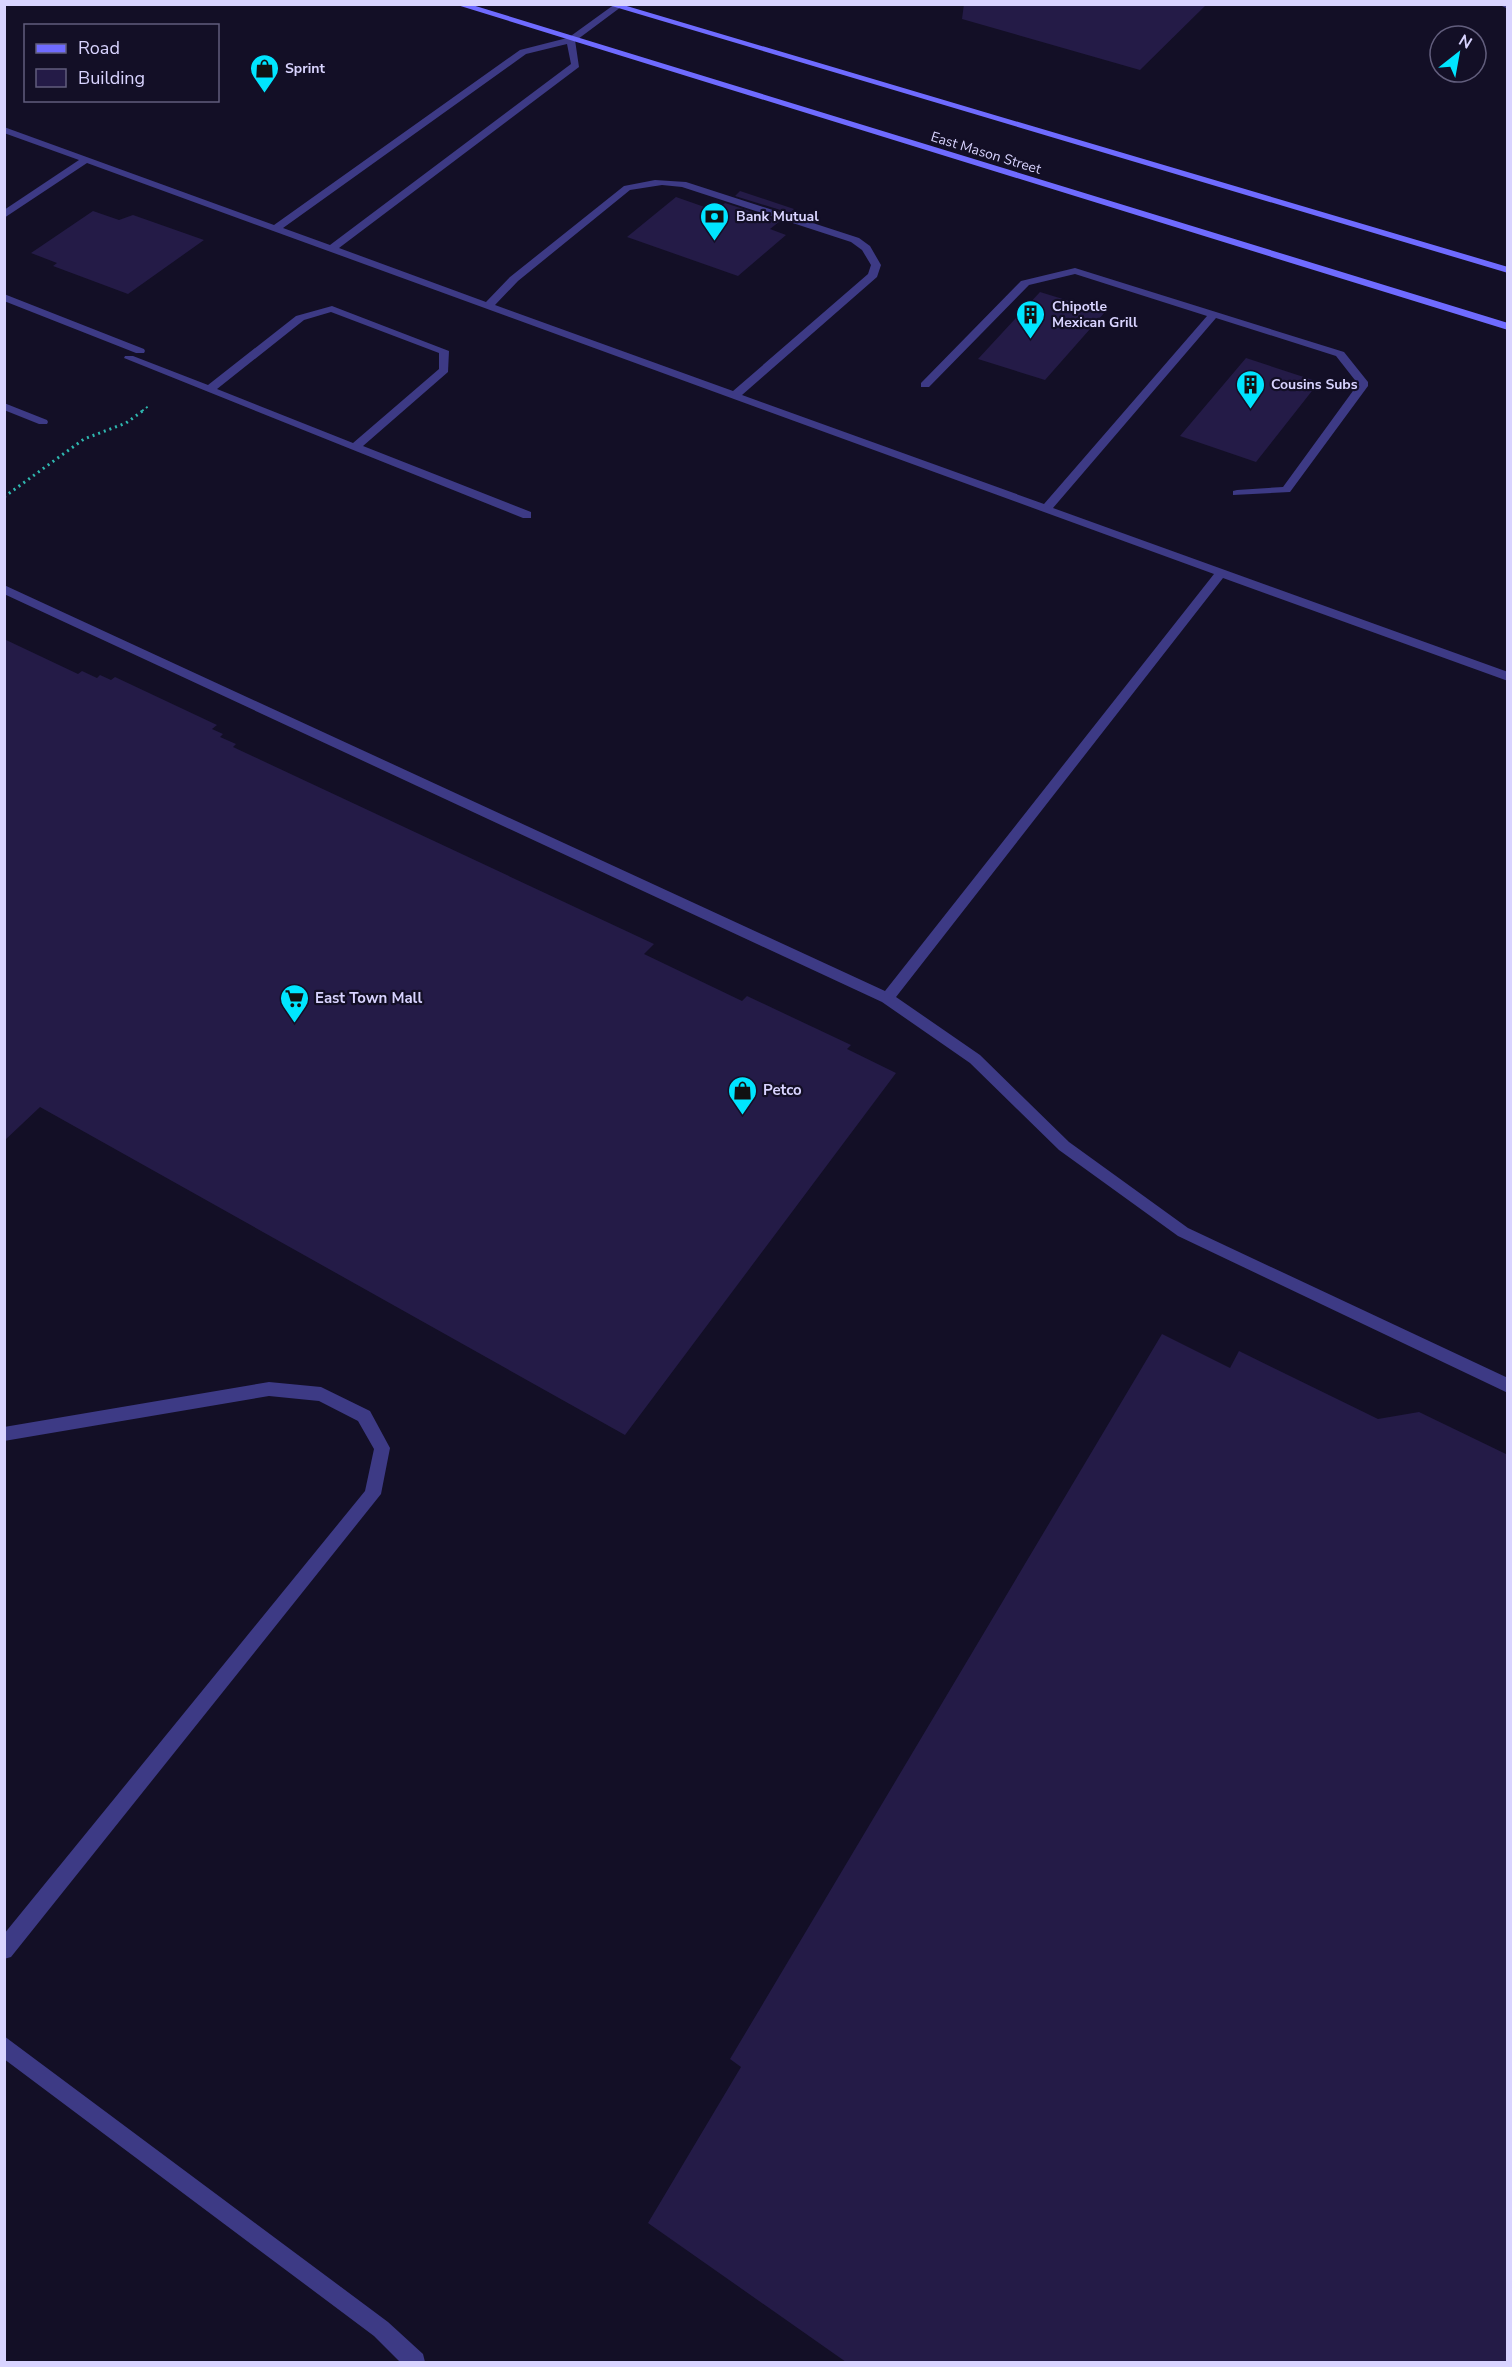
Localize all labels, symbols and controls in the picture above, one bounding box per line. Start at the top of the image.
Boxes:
legend [24,24,219,102]
north arrow [1428,24,1488,84]
text: N [1454,29,1476,55]
text: Road [78,36,120,60]
shop icon: Sprint [248,52,280,94]
place label: Sprint [285,59,325,78]
text: Building [78,66,145,90]
street label: East Mason Street [929,127,1044,179]
bank icon: Bank Mutual [699,200,731,242]
place label: Bank Mutual [736,207,819,226]
place label: Chipotle Mexican Grill [1052,297,1138,332]
building icon: Chipotle Mexican Grill [1015,298,1047,340]
building icon: Cousins Subs [1234,368,1266,410]
place label: Cousins Subs [1271,375,1358,394]
supermarket icon: East Town Mall [278,982,310,1024]
place label: East Town Mall [315,988,422,1008]
shop icon: Petco [726,1074,758,1116]
place label: Petco [763,1080,802,1100]

